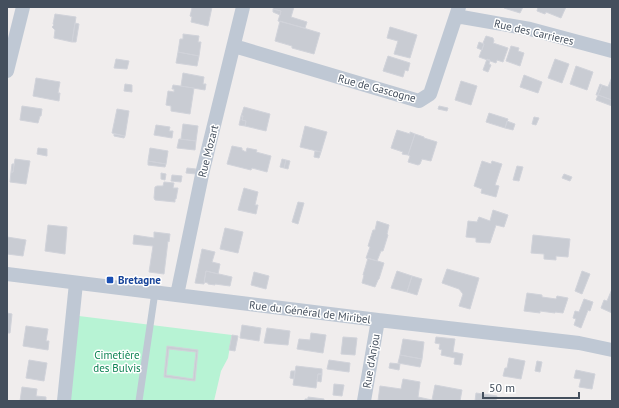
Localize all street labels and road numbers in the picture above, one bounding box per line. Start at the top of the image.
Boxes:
street label: Rue des Carrieres [493,16,576,48]
street label: Rue de Gascogne [336,71,418,105]
street label: Rue Mozart [195,123,221,179]
street label: Rue du Général de Miribel [248,298,372,327]
street label: Rue d'Anjou [359,333,383,389]

